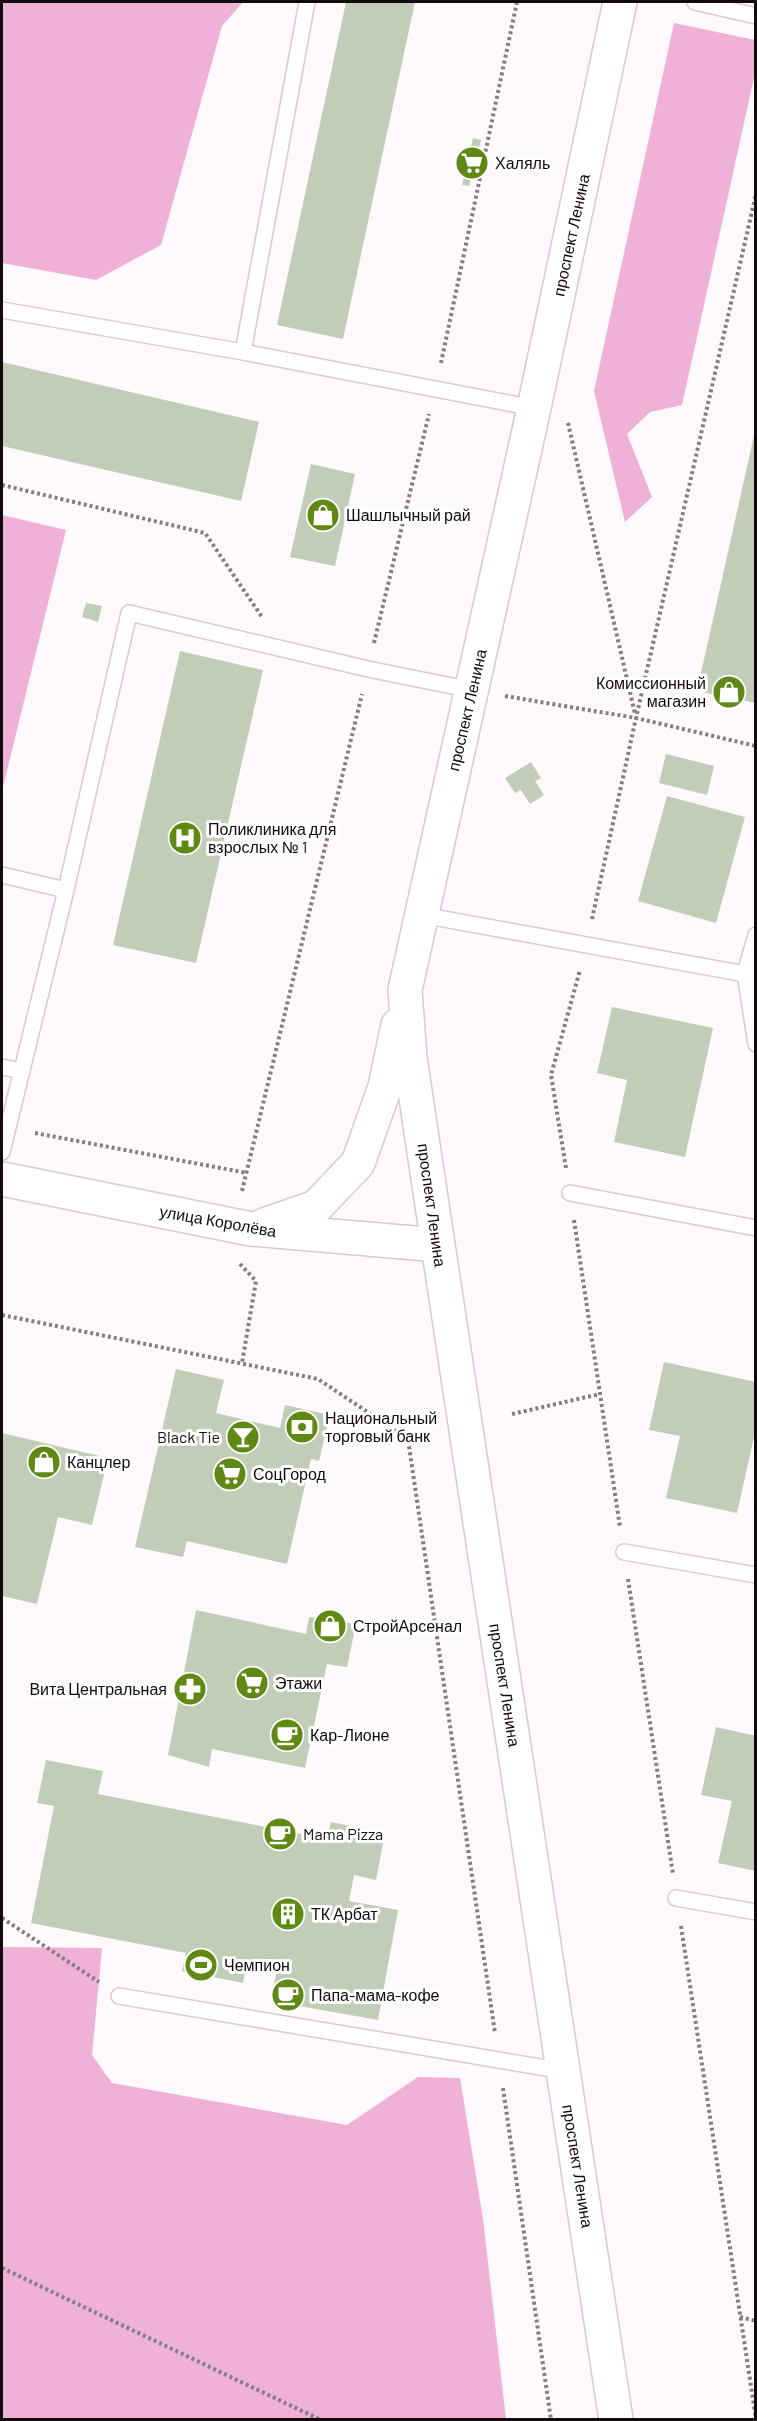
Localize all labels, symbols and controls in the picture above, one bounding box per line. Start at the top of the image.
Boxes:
supermarket icon: Халяль [454,145,490,181]
place label: Халяль [495,153,550,172]
street label: проспект Ленина [548,172,593,298]
shop icon: Шашлычный рай [305,497,341,533]
place label: Шашлычный рай [346,505,471,524]
street label: проспект Ленина [443,647,490,773]
place label: Комиссионный магазин [596,673,706,710]
shop icon: Комиссионный магазин [711,674,747,710]
place label: Поликлиника для взрослых № 1 [208,819,336,856]
hospital icon: Поликлиника для взрослых № 1 [167,820,203,856]
street label: проспект Ленина [414,1142,451,1268]
street label: улица Королёва [158,1201,278,1240]
place label: Национальный торговый банк [325,1408,437,1445]
bank icon: Национальный торговый банк [284,1409,320,1445]
bar icon: Black Tie [225,1419,261,1455]
place label: Black Tie [157,1427,220,1446]
shop icon: Канцлер [26,1444,62,1480]
place label: Канцлер [67,1452,130,1471]
supermarket icon: СоцГород [212,1456,248,1492]
place label: СоцГород [253,1464,327,1483]
shop icon: СтройАрсенал [312,1608,348,1644]
place label: СтройАрсенал [353,1616,462,1635]
street label: проспект Ленина [486,1622,525,1748]
supermarket icon: Этажи [234,1665,270,1701]
pharmacy icon: Вита Центральная [172,1671,208,1707]
place label: Этажи [275,1673,322,1692]
place label: Вита Центральная [29,1679,167,1698]
cafe icon: Кар-Лионе [269,1717,305,1753]
place label: Кар-Лионе [310,1725,390,1744]
cafe icon: Mama Pizza [262,1816,298,1852]
place label: Mama Pizza [303,1824,383,1843]
building icon: ТК Арбат [270,1896,306,1932]
place label: ТК Арбат [311,1904,378,1923]
sports icon: Чемпион [183,1947,219,1983]
place label: Чемпион [224,1955,290,1974]
cafe icon: Папа-мама-кофе [270,1977,306,2013]
place label: Папа-мама-кофе [311,1985,440,2004]
street label: проспект Ленина [559,2103,598,2229]

